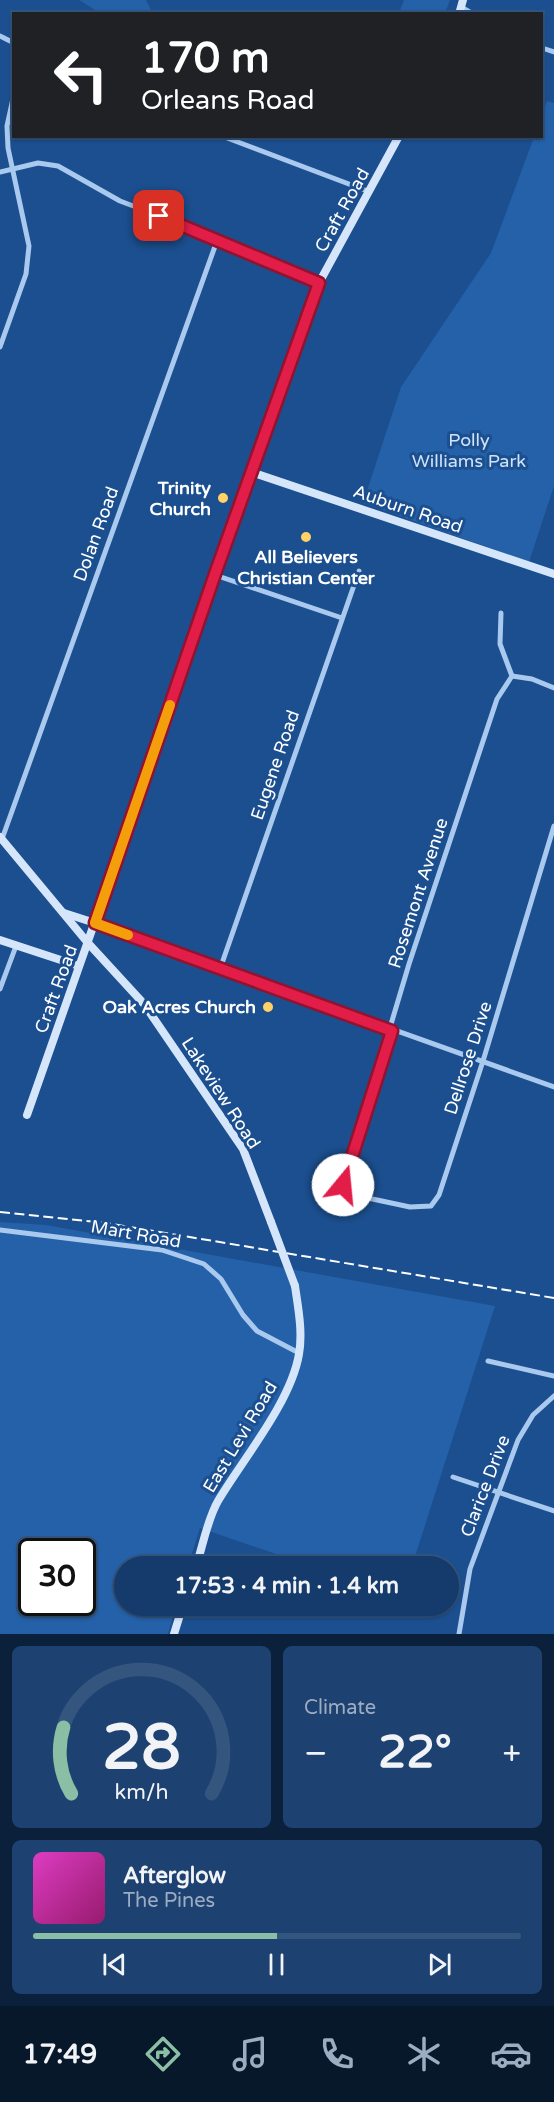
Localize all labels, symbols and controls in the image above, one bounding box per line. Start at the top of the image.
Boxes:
text: 170 m [141,33,270,84]
icon: left [42,36,120,114]
text: Orleans Road [141,84,314,117]
street label: Craft Road [310,164,374,256]
pin [133,190,184,241]
icon: arrive [142,199,175,232]
park label: Polly Williams Park [412,429,526,472]
place label: Trinity Church [149,477,211,520]
street label: Auburn Road [350,480,466,538]
street label: Dolan Road [69,483,123,585]
marker: Trinity Church [216,491,230,505]
marker: All Believers Christian Center [299,530,313,544]
place label: All Believers Christian Center [237,546,376,589]
street label: Eugene Road [246,707,304,823]
street label: Rosemont Avenue [383,815,453,971]
street label: Craft Road [30,942,82,1036]
place label: Oak Acres Church [102,996,256,1018]
street label: Dellrose Drive [439,999,497,1117]
marker: Oak Acres Church [261,1000,275,1014]
street label: Lakeview Road [177,1033,265,1153]
position arrow [311,1153,375,1217]
street label: Mart Road [89,1215,183,1253]
street label: East Levi Road [198,1377,282,1497]
street label: Clarice Drive [456,1432,514,1540]
speed limit sign: 30 [18,1538,96,1616]
text: 17:53 · 4 min · 1.4 km [174,1573,399,1599]
text: Climate [304,1696,376,1720]
text: 28 [102,1711,181,1786]
text: 22° [378,1726,452,1780]
text: − [304,1734,328,1773]
text: + [502,1734,521,1773]
text: km/h [115,1779,168,1805]
text: Afterglow [123,1863,226,1889]
text: The Pines [123,1889,215,1913]
icon: previous [98,1948,131,1981]
icon: pause [260,1948,293,1981]
icon: next [423,1948,456,1981]
icon: directions [142,2033,184,2075]
icon: music [229,2033,271,2075]
icon: phone [316,2033,358,2075]
icon: climate [403,2033,445,2075]
icon: car [490,2033,532,2075]
text: 17:49 [22,2038,97,2071]

